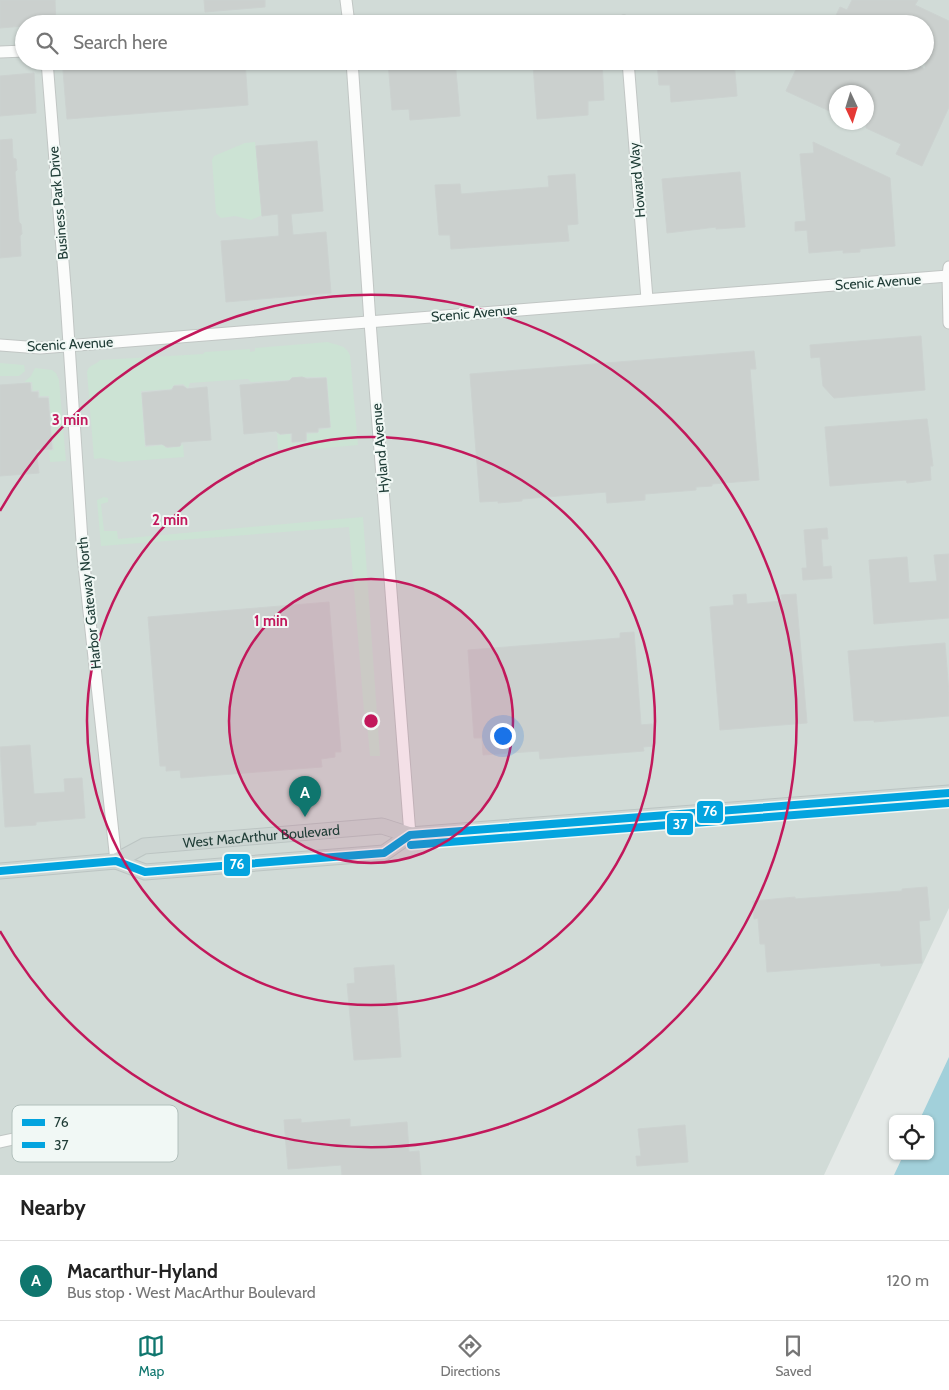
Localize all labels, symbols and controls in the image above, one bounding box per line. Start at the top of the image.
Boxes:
search box [15,15,934,70]
icon: search [33,29,61,57]
text: Search here [73,31,167,54]
north arrow [829,85,874,130]
street label: Howard Way [625,142,649,218]
street label: Business Park Drive [44,145,72,261]
street label: Scenic Avenue [834,270,922,294]
street label: Scenic Avenue [430,300,518,326]
street label: Scenic Avenue [26,333,114,355]
street label: Hyland Avenue [367,402,393,494]
text: 3 min [52,411,88,429]
text: 2 min [152,511,188,529]
street label: Harbor Gateway North [73,536,105,670]
text: 1 min [254,612,288,630]
centre of rings [362,712,380,730]
your location [490,723,516,749]
pin: A [289,776,321,817]
line badge: 76 [696,800,724,824]
text: 76 [703,802,717,820]
line badge: 37 [666,812,694,836]
text: 37 [673,815,688,833]
street label: West MacArthur Boulevard [182,821,341,852]
line badge: 76 [223,853,251,877]
text: 76 [230,855,244,873]
legend [12,1105,178,1162]
text: 76 [54,1113,69,1131]
map controls [889,1115,934,1160]
button: locate [889,1115,934,1160]
text: 37 [54,1136,69,1154]
text: Nearby [20,1195,86,1220]
text: Macarthur-Hyland [67,1260,218,1283]
text: A [31,1271,41,1290]
text: 120 m [887,1271,929,1290]
text: Bus stop · West MacArthur Boulevard [67,1283,316,1302]
tab: Map [137,1332,165,1380]
tab: Directions [440,1332,500,1380]
tab: Saved [775,1332,812,1380]

